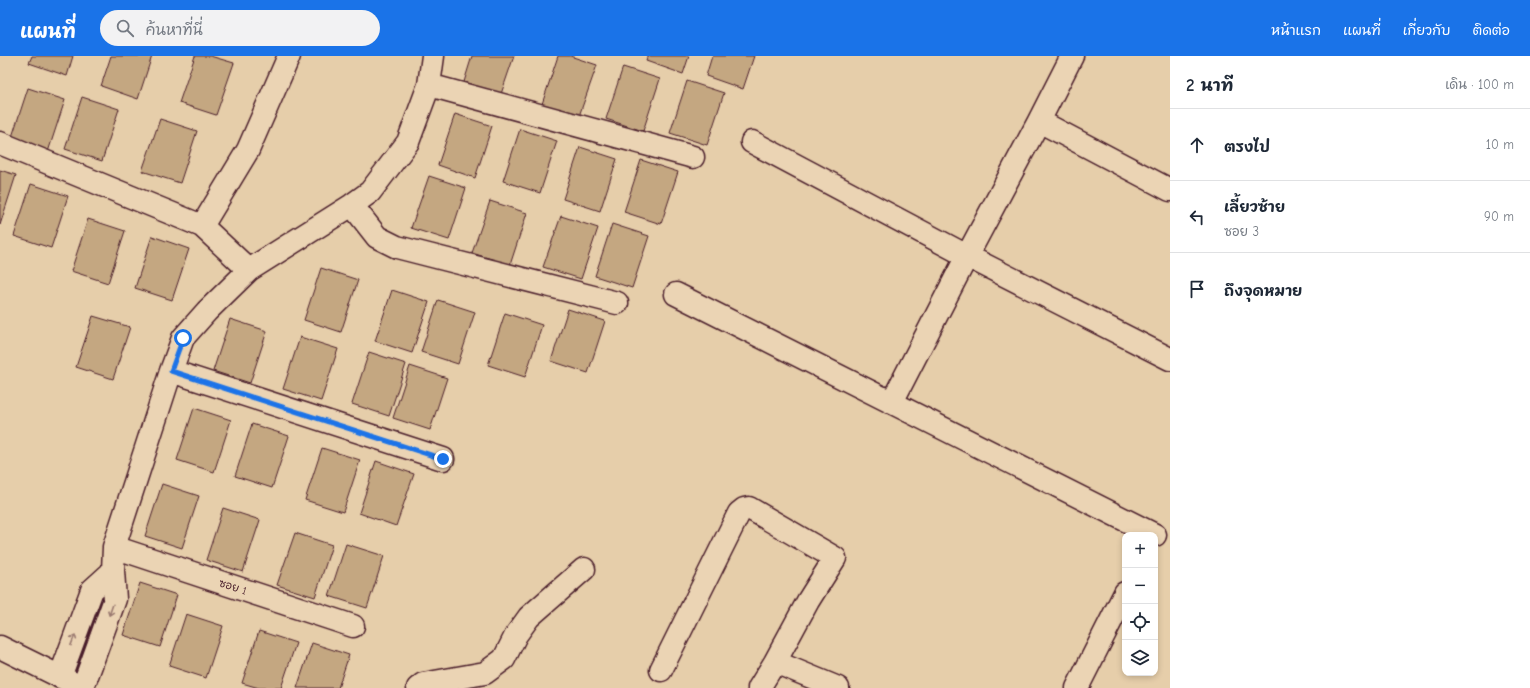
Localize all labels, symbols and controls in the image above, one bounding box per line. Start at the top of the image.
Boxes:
search box [100,10,380,46]
icon: search [114,17,136,39]
text: แผนที่ [20,21,76,43]
text: ค้นหาที่นี่ [146,21,203,39]
text: หน้าแรก [1271,22,1321,39]
text: แผนที่ [1343,22,1381,39]
text: เกี่ยวกับ [1403,22,1450,39]
text: ติดต่อ [1472,22,1510,39]
text: 2 นาที [1186,76,1233,95]
text: เดิน · 100 m [1445,77,1514,92]
icon: ahead [1186,134,1208,156]
text: 10 m [1486,137,1514,152]
text: ตรงไป [1224,138,1270,156]
text: เลี้ยวซ้าย [1224,198,1285,216]
icon: left [1186,206,1208,228]
text: 90 m [1484,209,1514,224]
text: ซอย 3 [1224,224,1259,239]
icon: arrive [1186,278,1208,300]
text: ถึงจุดหมาย [1224,282,1302,300]
route start [174,329,192,347]
route end [434,450,452,468]
map controls [1122,532,1158,676]
button: + [1122,532,1158,568]
button: − [1122,568,1158,604]
street label: ซอย 1 [217,576,249,598]
one-way arrow [107,603,114,616]
button: locate [1122,604,1158,640]
one-way arrow [70,635,78,647]
button: layers [1122,640,1158,676]

